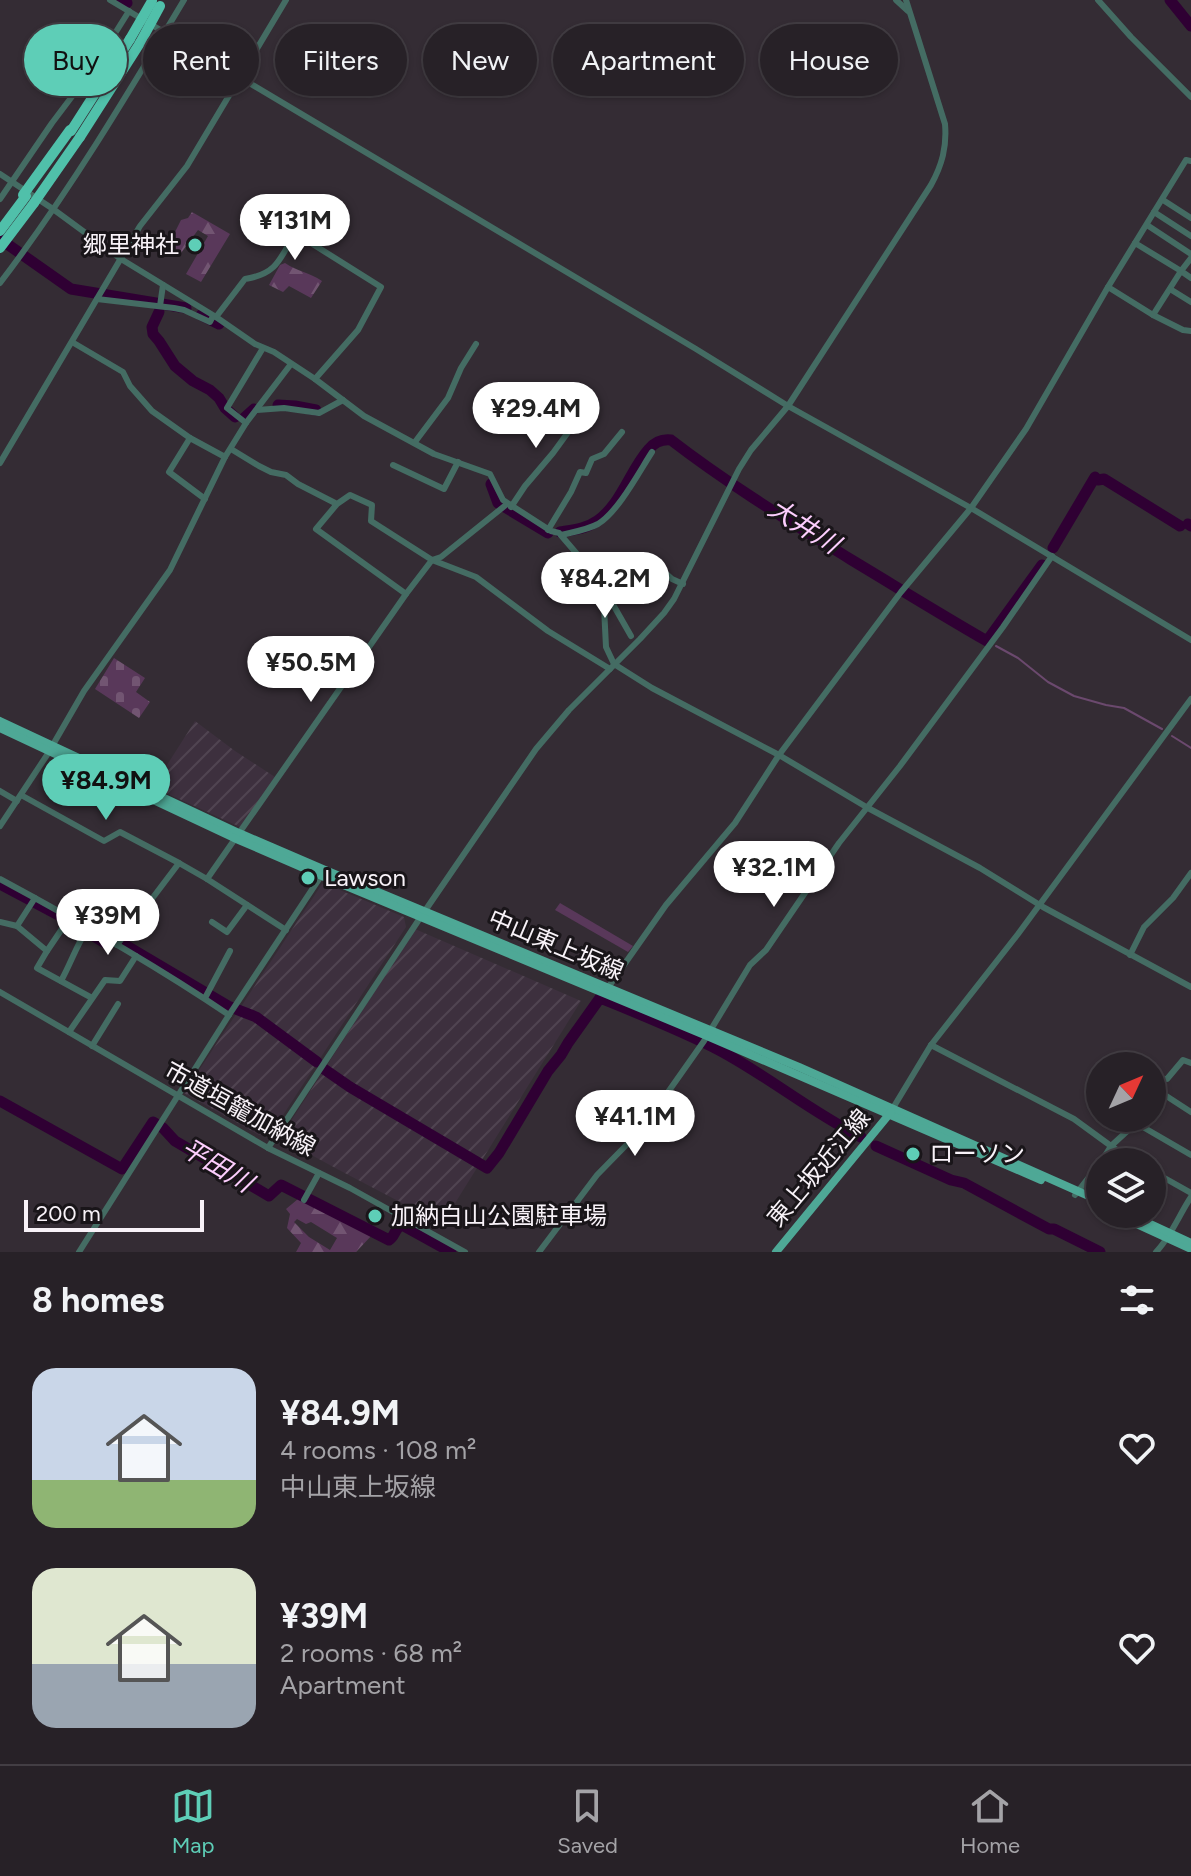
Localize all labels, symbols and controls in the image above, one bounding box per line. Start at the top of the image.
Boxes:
chip: Buy [24,24,127,96]
chip: Rent [143,24,259,96]
chip: Filters [275,24,407,96]
chip: New [423,24,537,96]
chip: Apartment [553,24,744,96]
chip: House [760,24,898,96]
pin: ¥131M [239,194,351,262]
text: ¥131M [258,204,332,236]
place label: 郷里神社 [83,230,179,259]
marker: 郷里神社 [186,236,204,254]
pin: ¥29.4M [471,382,601,450]
text: ¥29.4M [491,392,581,424]
water label: 大井川 [762,492,848,562]
pin: ¥84.2M [540,552,670,620]
text: ¥84.2M [559,562,651,594]
pin: ¥50.5M [246,636,376,704]
text: ¥50.5M [265,646,357,678]
pin: ¥84.9M [41,754,171,822]
text: ¥84.9M [60,764,152,796]
pin: ¥32.1M [709,841,839,909]
text: ¥32.1M [732,851,816,883]
place label: Lawson [324,863,406,892]
marker: Lawson [299,869,317,887]
pin: ¥39M [61,889,155,957]
text: ¥39M [74,899,142,931]
street label: 中山東上坂線 [484,903,628,986]
north arrow [1086,1052,1166,1132]
map controls [1086,1052,1166,1228]
street label: 市道垣籠加納線 [160,1055,321,1162]
pin: ¥41.1M [570,1090,700,1158]
text: ¥41.1M [594,1100,676,1132]
street label: 東上坂近江線 [761,1103,876,1232]
water label: 平田川 [175,1131,261,1200]
place label: ローソン [929,1139,1025,1168]
marker: ローソン [904,1145,922,1163]
button: layers [1086,1148,1166,1228]
scale bar [24,1196,204,1232]
text: 200 m [36,1200,101,1227]
place label: 加納白山公園駐車場 [391,1201,607,1230]
marker: 加納白山公園駐車場 [366,1207,384,1225]
icon: filters [1115,1278,1159,1322]
text: 8 homes [32,1280,164,1321]
text: ¥84.9M [280,1393,400,1434]
icon: home [96,1400,192,1496]
icon: heart [1115,1426,1159,1470]
text: 4 rooms · 108 m² [280,1434,477,1466]
text: 中山東上坂線 [280,1471,436,1503]
text: ¥39M [280,1596,368,1637]
icon: home [96,1600,192,1696]
icon: heart [1115,1626,1159,1670]
text: 2 rooms · 68 m² [280,1637,462,1669]
text: Apartment [280,1669,406,1701]
tab: Map [171,1784,215,1859]
tab: Saved [557,1784,618,1859]
tab: Home [960,1784,1020,1859]

